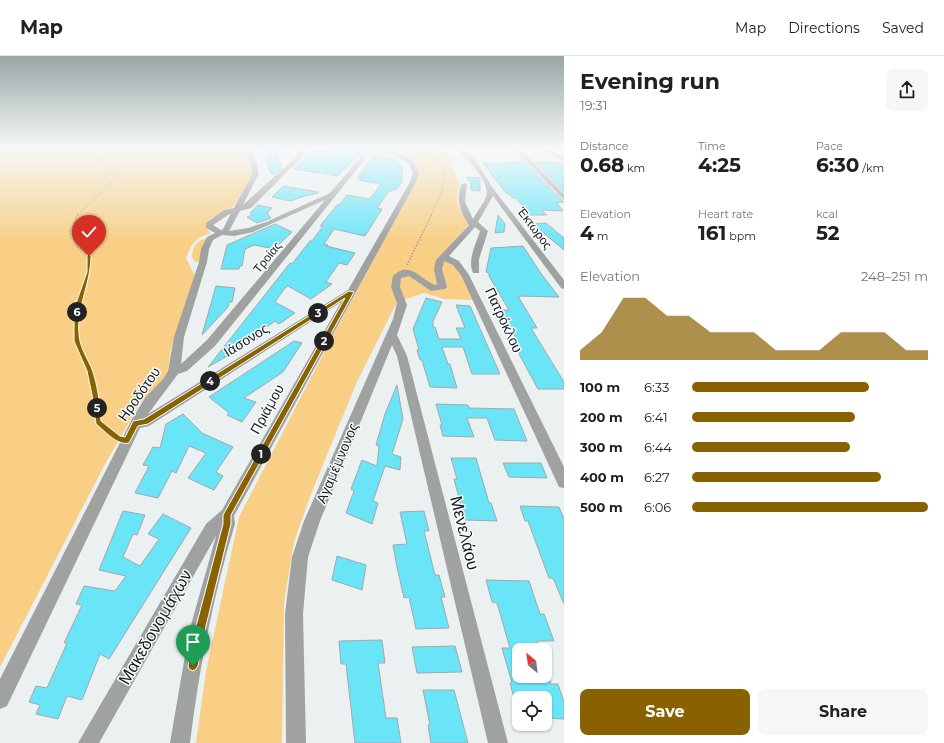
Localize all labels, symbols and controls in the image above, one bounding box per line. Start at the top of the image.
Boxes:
text: Map [20,16,63,39]
text: Map [735,19,766,37]
text: Directions [788,19,860,37]
text: Saved [882,19,924,37]
text: Evening run [580,68,720,95]
button: share [886,69,928,111]
text: 19:31 [580,97,607,113]
text: Distance [580,139,628,153]
text: Time [698,139,726,153]
text: Pace [816,139,843,153]
text: 0.68 [580,153,624,177]
text: 4:25 [698,153,741,177]
text: 6:30 [816,153,859,177]
text: km [624,161,645,175]
text: /km [859,161,884,175]
street label: Έκτωρος [514,203,556,252]
text: Elevation [580,207,631,221]
text: Heart rate [698,207,753,221]
text: kcal [816,207,838,221]
pin [72,215,106,256]
icon: check [78,221,100,243]
text: 4 [580,221,594,245]
text: 161 [698,221,726,245]
text: 52 [816,221,840,245]
text: m [594,229,608,243]
text: bpm [726,229,756,243]
street label: Τροίας [250,238,284,276]
text: Elevation [580,268,640,284]
text: 248–251 m [861,268,928,284]
street label: Πατρόκλου [481,285,527,355]
pin: 6 [67,302,87,322]
pin: 3 [308,303,328,323]
text: 6 [73,305,81,319]
text: 3 [315,306,321,320]
street label: Ιάσονος [220,319,272,361]
pin: 2 [314,331,334,351]
text: 2 [321,334,327,348]
street label: Ηροδότου [114,363,164,425]
pin: 4 [200,371,220,391]
text: 4 [206,374,214,388]
text: 100 m [580,379,620,395]
text: 6:33 [644,379,669,395]
street label: Πριάμου [246,381,288,437]
pin: 5 [87,398,107,418]
text: 5 [94,401,100,415]
text: 200 m [580,409,623,425]
text: 6:41 [644,409,668,425]
street label: Αγαμέμνονος [312,420,362,506]
text: 300 m [580,439,623,455]
text: 6:44 [644,439,672,455]
pin: 1 [251,444,271,464]
text: 1 [259,447,263,461]
text: 400 m [580,469,624,485]
text: 6:27 [644,469,670,485]
street label: Μενελάου [446,494,484,572]
text: 500 m [580,499,623,515]
text: 6:06 [644,499,671,515]
street label: Μακεδονομάχων [114,566,196,688]
pin [176,625,210,666]
icon: arrive [182,631,204,653]
north arrow [512,643,552,683]
map controls [512,643,552,731]
button: Save [580,689,750,735]
button: Share [758,689,928,735]
button: locate [512,691,552,731]

